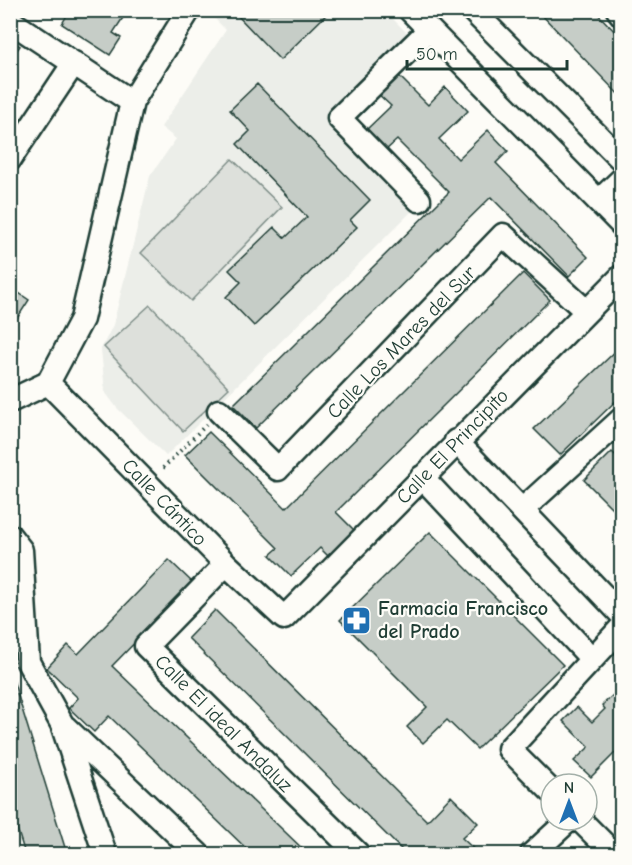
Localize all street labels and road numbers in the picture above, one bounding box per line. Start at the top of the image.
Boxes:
street label: Calle Los Mares del Sur [322,261,480,424]
street label: Calle El Principito [392,384,513,509]
street label: Calle Cántico [117,454,212,551]
street label: Calle El ideal Andaluz [150,650,297,797]

